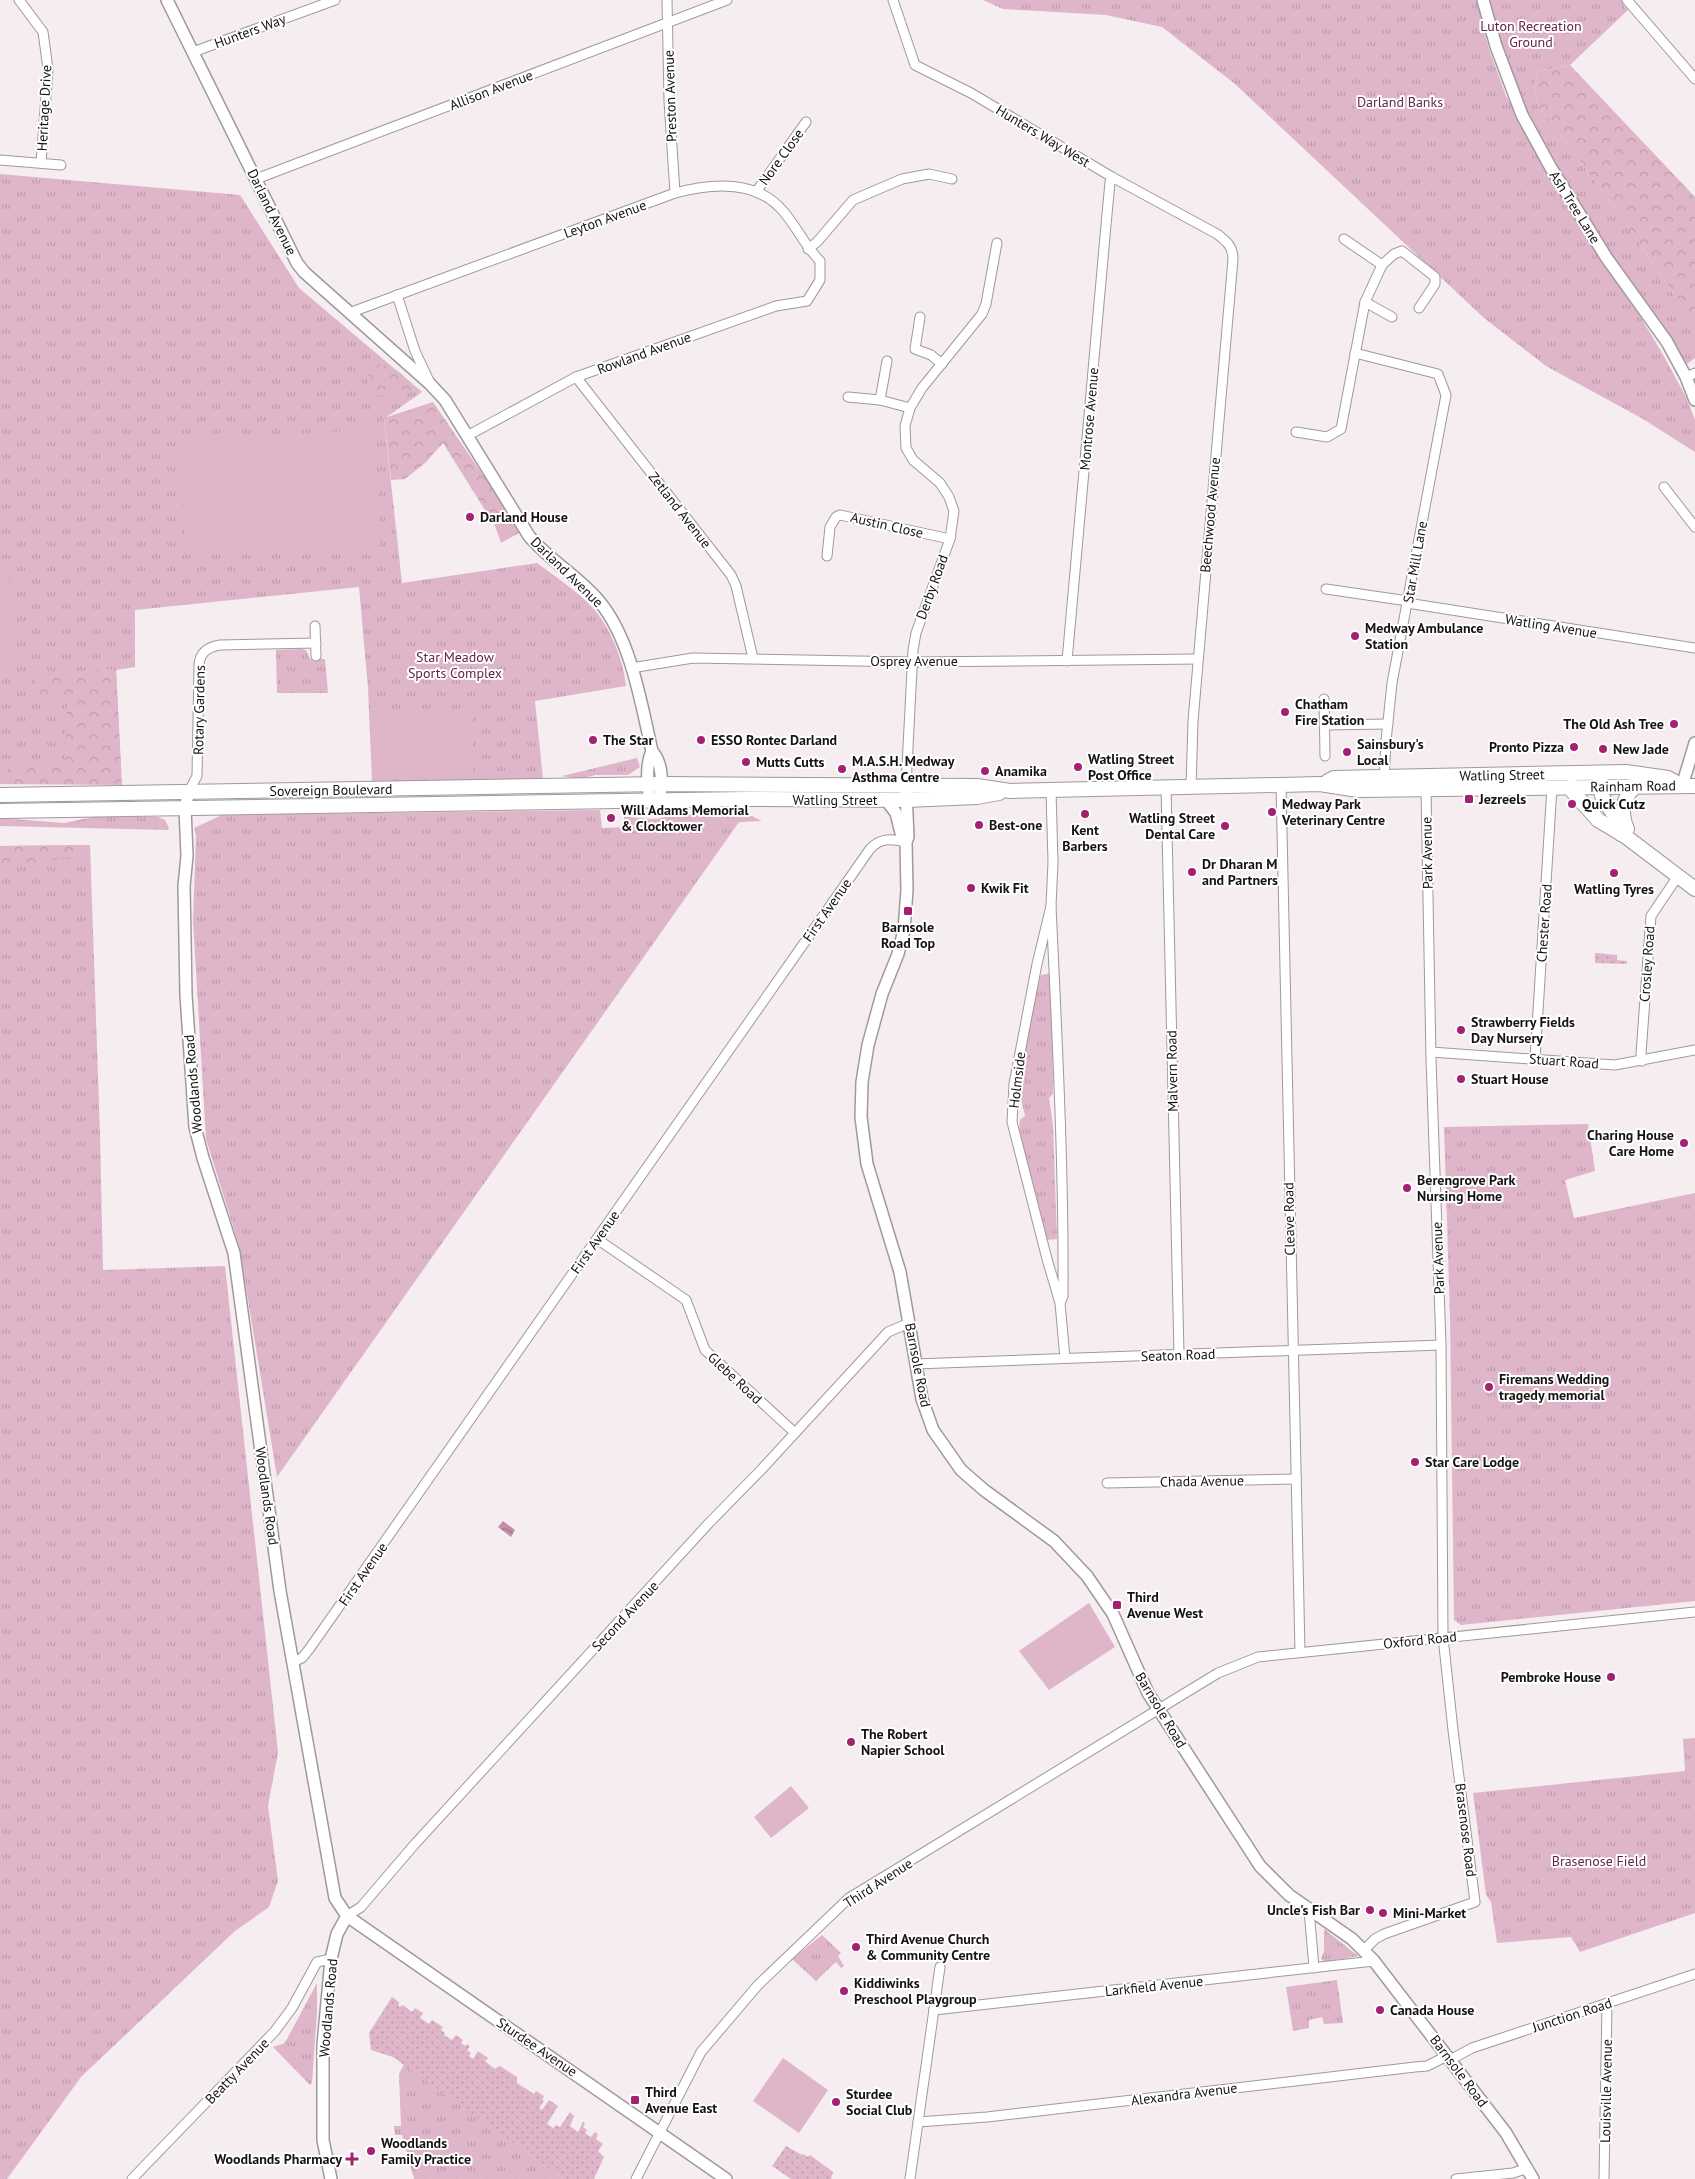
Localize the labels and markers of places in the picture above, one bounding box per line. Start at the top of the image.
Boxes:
place label: Darland House [480,508,568,526]
marker: Darland House [464,511,476,523]
place label: Medway Ambulance Station [1365,619,1483,653]
marker: Medway Ambulance Station [1349,630,1361,642]
place label: Chatham Fire Station [1295,695,1365,729]
marker: Chatham Fire Station [1279,706,1291,718]
place label: The Old Ash Tree [1563,715,1664,733]
marker: The Old Ash Tree [1668,718,1680,730]
place label: The Star [603,731,653,749]
place label: ESSO Rontec Darland [711,731,837,749]
marker: The Star [587,734,599,746]
marker: ESSO Rontec Darland [695,734,707,746]
place label: Sainsbury's Local [1357,735,1424,769]
place label: Pronto Pizza [1489,738,1564,756]
place label: New Jade [1613,740,1669,758]
marker: Pronto Pizza [1568,741,1580,753]
marker: New Jade [1597,743,1609,755]
marker: Sainsbury's Local [1341,746,1353,758]
place label: Watling Street Post Office [1088,750,1174,784]
place label: M.A.S.H. Medway Asthma Centre [852,752,955,786]
place label: Mutts Cutts [756,753,825,771]
marker: Mutts Cutts [740,756,752,768]
marker: Watling Street Post Office [1072,761,1084,773]
place label: Anamika [995,762,1047,780]
marker: M.A.S.H. Medway Asthma Centre [836,763,848,775]
marker: Anamika [979,765,991,777]
place label: Jezreels [1478,790,1526,808]
marker: Jezreels [1463,793,1475,805]
place label: Medway Park Veterinary Centre [1281,795,1385,829]
place label: Quick Cutz [1582,795,1645,813]
marker: Quick Cutz [1566,798,1578,810]
place label: Will Adams Memorial & Clocktower [621,801,749,835]
marker: Medway Park Veterinary Centre [1266,806,1278,818]
marker: Kent Barbers [1079,808,1091,820]
place label: Watling Street Dental Care [1129,809,1215,843]
marker: Will Adams Memorial & Clocktower [605,812,617,824]
place label: Best-one [989,816,1042,834]
marker: Best-one [973,819,985,831]
marker: Watling Street Dental Care [1219,820,1231,832]
place label: Kent Barbers [1062,821,1108,855]
place label: Dr Dharan M and Partners [1202,855,1278,889]
marker: Dr Dharan M and Partners [1186,866,1198,878]
marker: Watling Tyres [1608,867,1620,879]
place label: Kwik Fit [981,879,1029,897]
place label: Watling Tyres [1574,880,1654,898]
marker: Kwik Fit [965,882,977,894]
marker: Barnsole Road Top [902,905,914,917]
place label: Barnsole Road Top [881,918,935,952]
place label: Strawberry Fields Day Nursery [1471,1013,1575,1047]
marker: Strawberry Fields Day Nursery [1455,1024,1467,1036]
place label: Stuart House [1471,1070,1549,1088]
marker: Stuart House [1455,1073,1467,1085]
place label: Charing House Care Home [1587,1126,1674,1160]
marker: Charing House Care Home [1678,1137,1690,1149]
place label: Berengrove Park Nursing Home [1417,1171,1516,1205]
marker: Berengrove Park Nursing Home [1401,1182,1413,1194]
place label: Firemans Wedding tragedy memorial [1499,1370,1609,1404]
marker: Firemans Wedding tragedy memorial [1483,1381,1495,1393]
place label: Star Care Lodge [1425,1453,1519,1471]
marker: Star Care Lodge [1409,1456,1421,1468]
place label: Third Avenue West [1127,1588,1203,1622]
marker: Third Avenue West [1111,1599,1123,1611]
place label: Pembroke House [1501,1668,1601,1686]
marker: Pembroke House [1605,1671,1617,1683]
place label: The Robert Napier School [861,1725,945,1759]
marker: The Robert Napier School [845,1736,857,1748]
place label: Uncle's Fish Bar [1267,1901,1360,1919]
marker: Uncle's Fish Bar [1364,1904,1376,1916]
place label: Mini-Market [1393,1904,1466,1922]
marker: Mini-Market [1377,1907,1389,1919]
place label: Third Avenue Church & Community Centre [866,1930,990,1964]
marker: Third Avenue Church & Community Centre [850,1941,862,1953]
place label: Kiddiwinks Preschool Playgroup [854,1974,977,2008]
marker: Kiddiwinks Preschool Playgroup [838,1985,850,1997]
place label: Canada House [1390,2001,1474,2019]
marker: Canada House [1374,2004,1386,2016]
place label: Third Avenue East [645,2083,717,2117]
place label: Sturdee Social Club [846,2085,913,2119]
marker: Third Avenue East [629,2094,641,2106]
marker: Sturdee Social Club [830,2096,842,2108]
place label: Woodlands Family Practice [381,2134,471,2168]
marker: Woodlands Family Practice [365,2145,377,2157]
place label: Woodlands Pharmacy [214,2150,342,2168]
marker: Woodlands Pharmacy [346,2153,358,2165]

